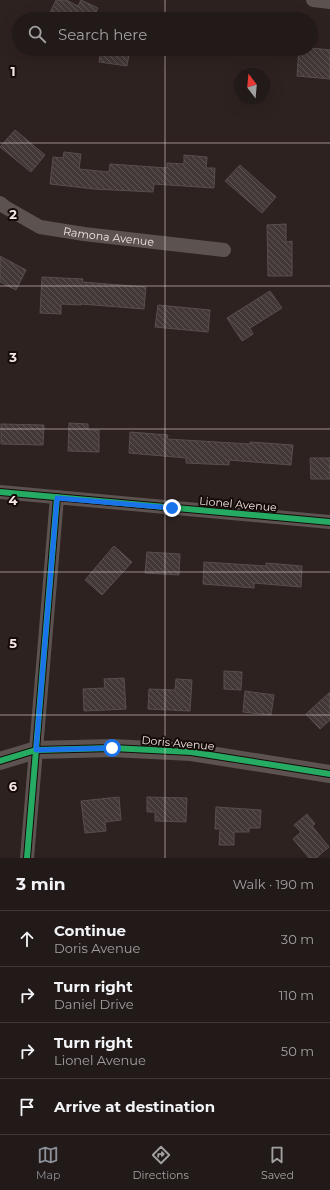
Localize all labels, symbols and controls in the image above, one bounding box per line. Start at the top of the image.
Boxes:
search box [12,12,318,56]
icon: search [26,23,48,45]
text: Search here [58,25,147,44]
text: 1 [10,63,16,79]
north arrow [234,68,270,104]
text: 2 [9,206,17,222]
street label: Ramona Avenue [62,224,155,249]
text: 3 [8,349,17,365]
text: 4 [9,492,18,508]
street label: Lionel Avenue [199,494,278,514]
route end [163,499,181,517]
text: 5 [9,635,17,651]
street label: Doris Avenue [141,733,215,753]
route start [103,739,121,757]
text: 6 [9,778,18,794]
text: 3 min [16,874,66,894]
text: Walk · 190 m [233,876,314,892]
text: Continue [54,921,126,940]
icon: ahead [16,928,38,950]
text: 30 m [281,931,314,947]
text: Doris Avenue [54,940,140,956]
text: Turn right [54,977,133,996]
icon: right [16,984,38,1006]
text: 110 m [279,987,314,1003]
text: Daniel Drive [54,996,134,1012]
text: Turn right [54,1033,133,1052]
icon: right [16,1040,38,1062]
text: 50 m [281,1043,314,1059]
text: Lionel Avenue [54,1052,146,1068]
icon: arrive [16,1096,38,1118]
text: Arrive at destination [54,1097,215,1116]
tab: Map [36,1144,60,1182]
tab: Directions [133,1144,189,1182]
tab: Saved [261,1144,294,1182]

